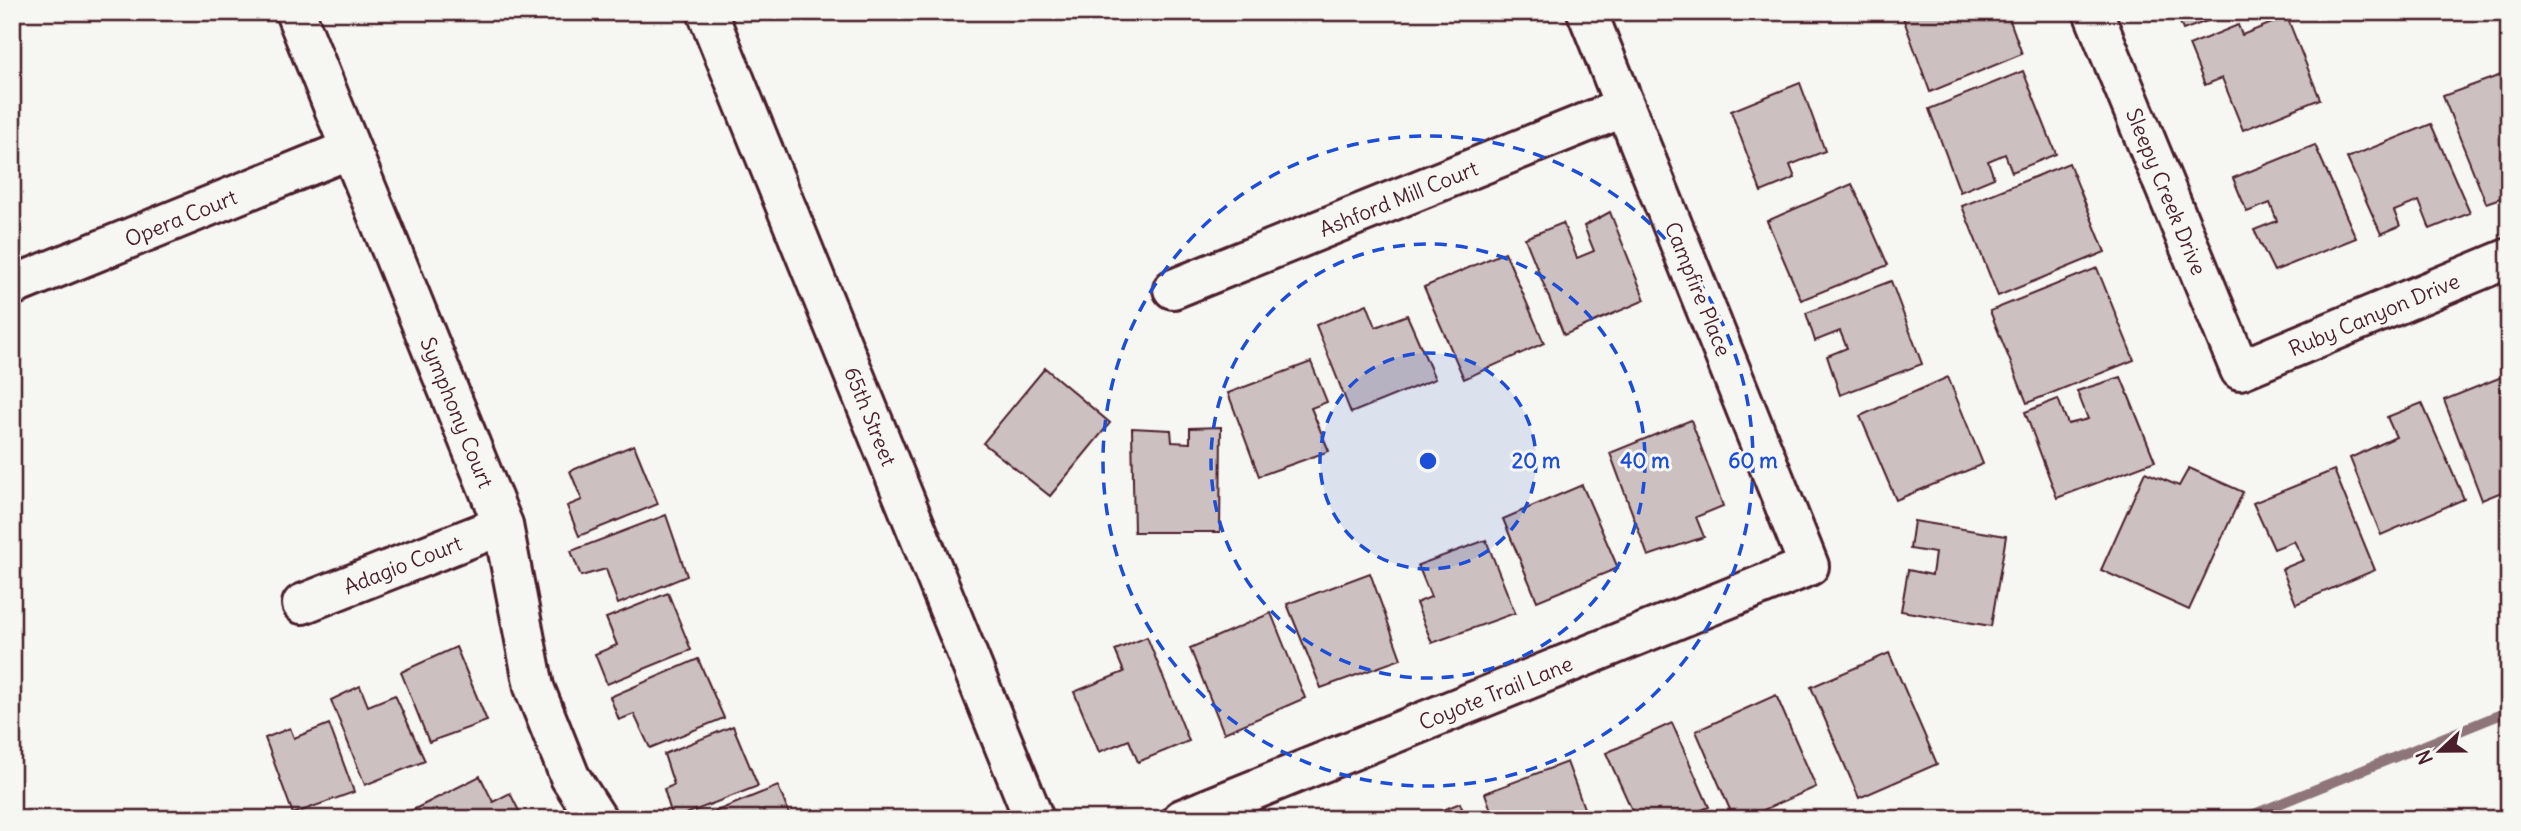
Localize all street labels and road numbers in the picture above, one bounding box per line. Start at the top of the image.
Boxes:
street label: Sleepy Creek Drive [2120,104,2213,279]
street label: Ashford Mill Court [1315,154,1482,242]
street label: Opera Court [121,183,241,252]
street label: Campfire Place [1659,218,1737,360]
street label: Ruby Canyon Drive [2284,267,2463,362]
street label: Symphony Court [415,333,500,492]
street label: 65th Street [839,363,903,470]
street label: Adagio Court [340,529,465,600]
street label: Coyote Trail Lane [1415,649,1576,736]

